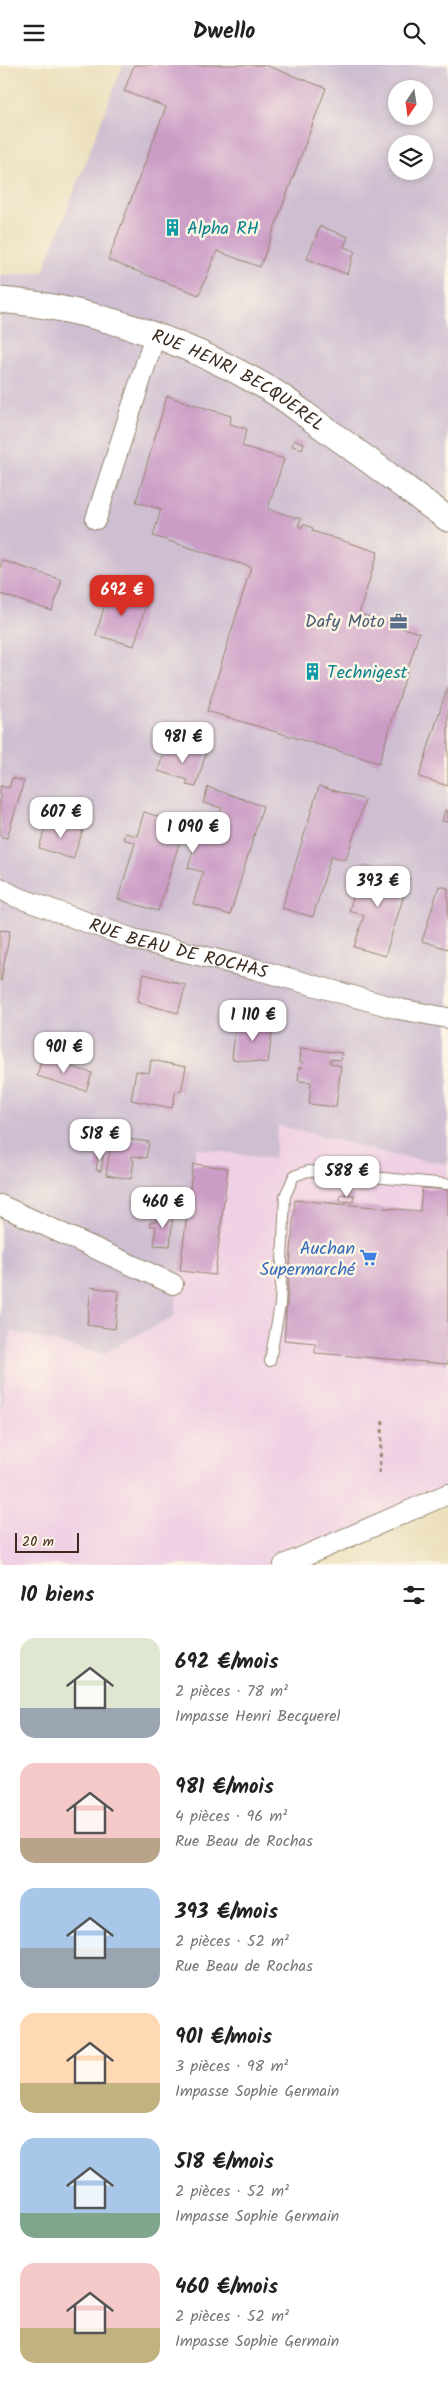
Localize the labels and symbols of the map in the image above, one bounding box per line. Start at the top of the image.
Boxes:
north arrow [388,80,432,125]
place label: Alpha RH [187,215,259,244]
building icon: Alpha RH [163,218,183,238]
street label: RUE HENRI BECQUEREL [147,322,330,440]
pin: 692 € [87,575,157,617]
place label: Dafy Moto [305,608,385,637]
office icon: Dafy Moto [389,611,409,631]
place label: Technigest [327,659,409,688]
building icon: Technigest [303,662,323,682]
pin: 981 € [148,721,218,764]
pin: 607 € [26,797,96,839]
pin: 1 090 € [147,811,239,854]
pin: 393 € [343,865,413,908]
street label: RUE BEAU DE ROCHAS [84,911,271,988]
pin: 1 110 € [207,999,299,1042]
pin: 901 € [29,1031,99,1074]
pin: 518 € [65,1119,135,1161]
pin: 588 € [312,1155,382,1198]
pin: 460 € [128,1187,198,1229]
place label: Auchan Supermarché [260,1235,356,1285]
supermarket icon: Auchan Supermarché [359,1248,379,1268]
scale bar [15,1530,79,1553]

